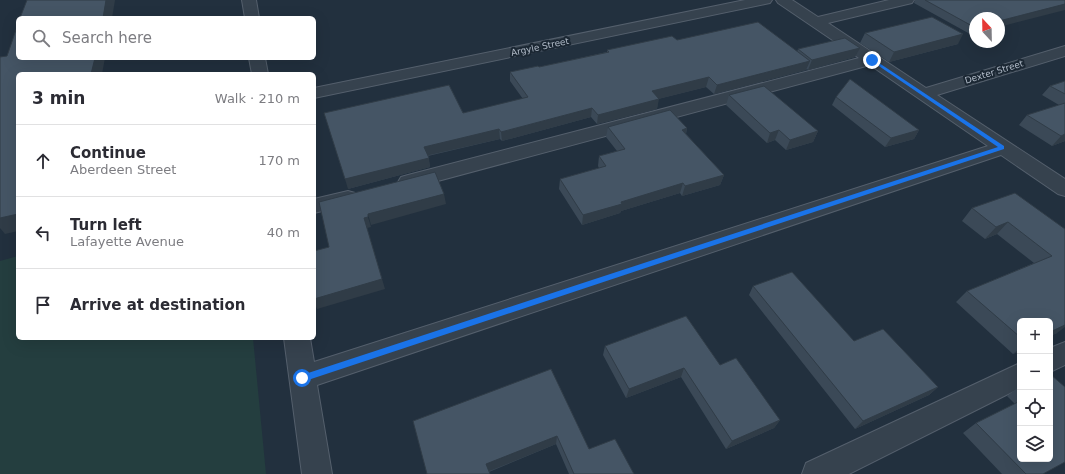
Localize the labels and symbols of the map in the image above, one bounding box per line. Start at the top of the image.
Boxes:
north arrow [969,12,1005,48]
street label: Argyle Street [510,36,570,58]
route end [863,51,881,69]
street label: Dexter Street [964,58,1025,86]
route start [293,369,311,387]

